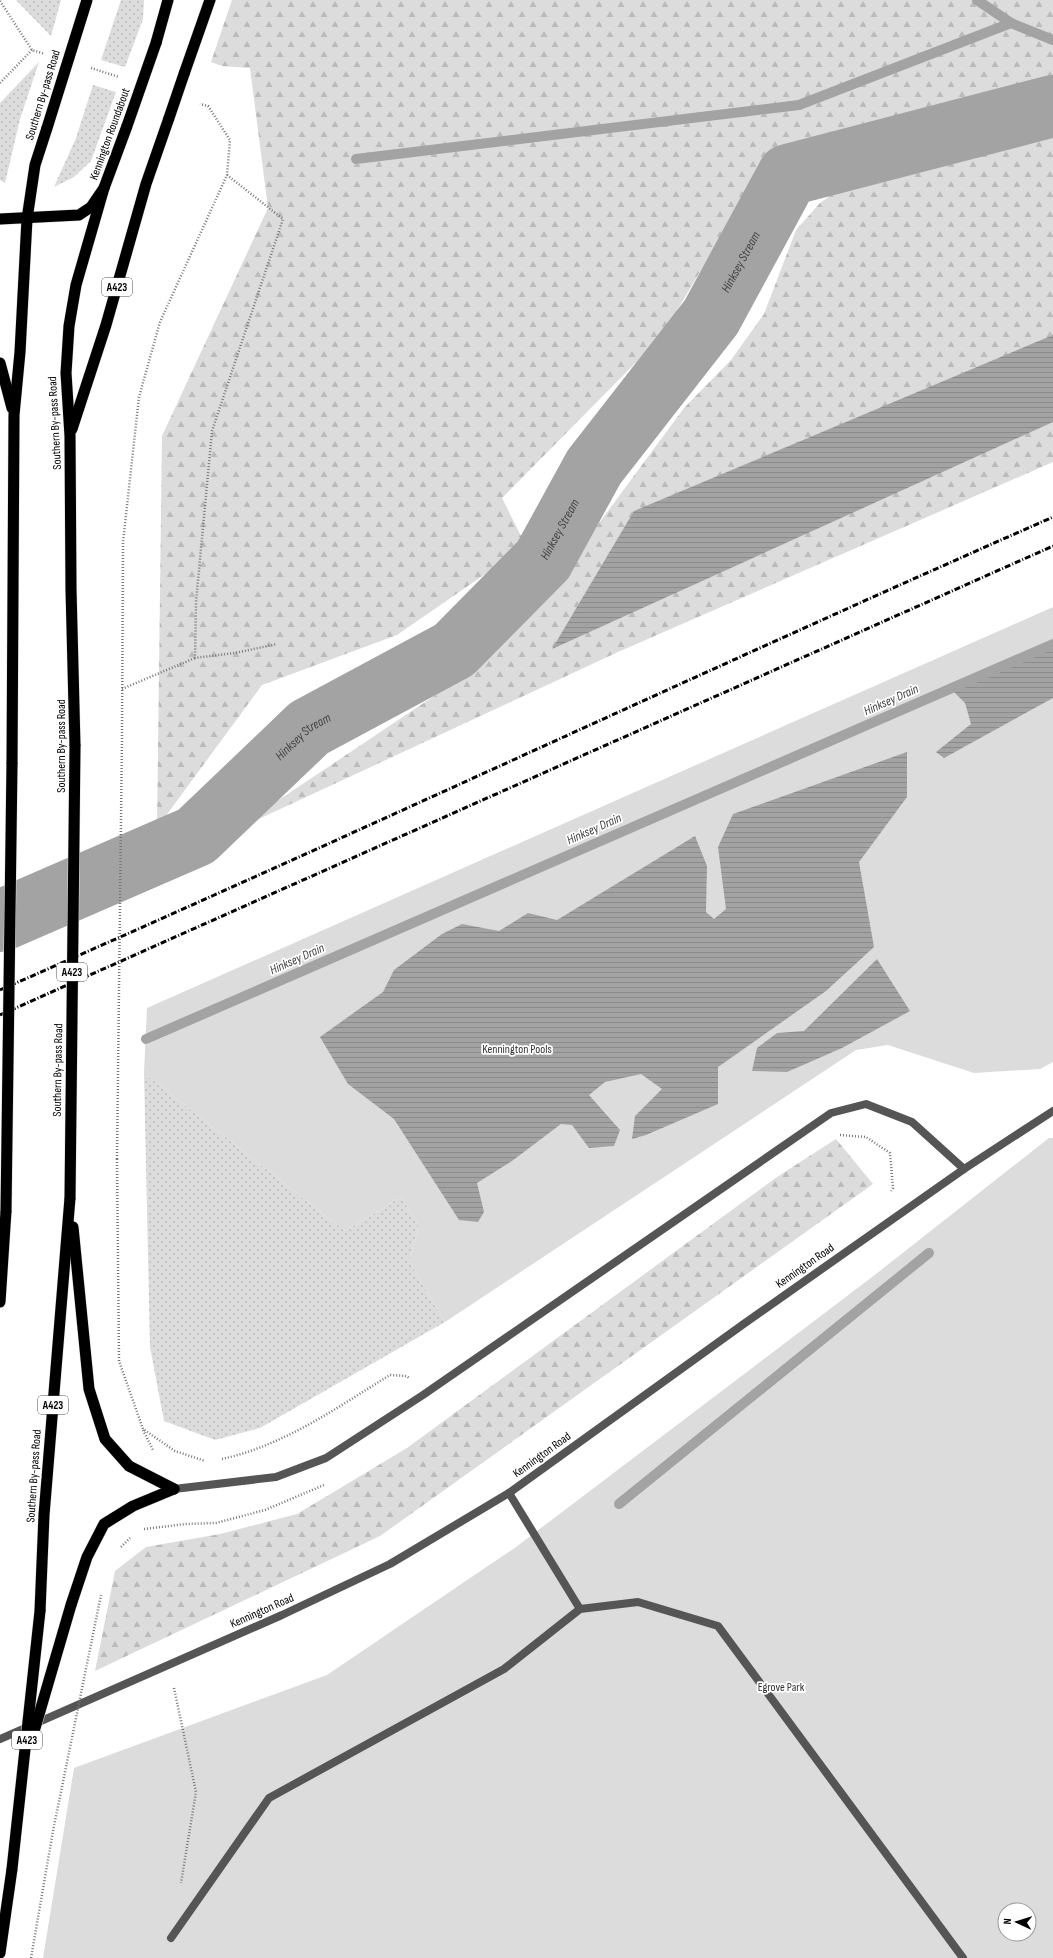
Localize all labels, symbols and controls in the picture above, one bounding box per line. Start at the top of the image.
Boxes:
street label: Southern By-pass Road [22,48,64,142]
street label: Kennington Roundabout [86,86,134,182]
water label: Hinksey Stream [718,229,764,295]
road number: A423 [102,278,132,296]
street label: Southern By-pass Road [45,376,65,470]
water label: Hinksey Stream [537,496,583,563]
water label: Hinksey Drain [861,681,921,719]
street label: Southern By-pass Road [54,699,69,793]
water label: Hinksey Stream [272,710,334,764]
water label: Hinksey Drain [564,810,624,848]
water label: Hinksey Drain [267,940,327,978]
road number: A423 [57,963,87,981]
street label: Southern By-pass Road [50,1023,66,1117]
park label: Kennington Pools [482,1042,552,1057]
street label: Kennington Road [773,1240,837,1292]
road number: A423 [38,1396,68,1414]
street label: Southern By-pass Road [23,1429,45,1523]
street label: Kennington Road [510,1429,574,1481]
street label: Kennington Road [228,1590,296,1632]
park label: Egrove Park [758,1680,805,1695]
road number: A423 [12,1731,42,1749]
north arrow [997,1902,1037,1942]
text: N [1001,1918,1014,1925]

